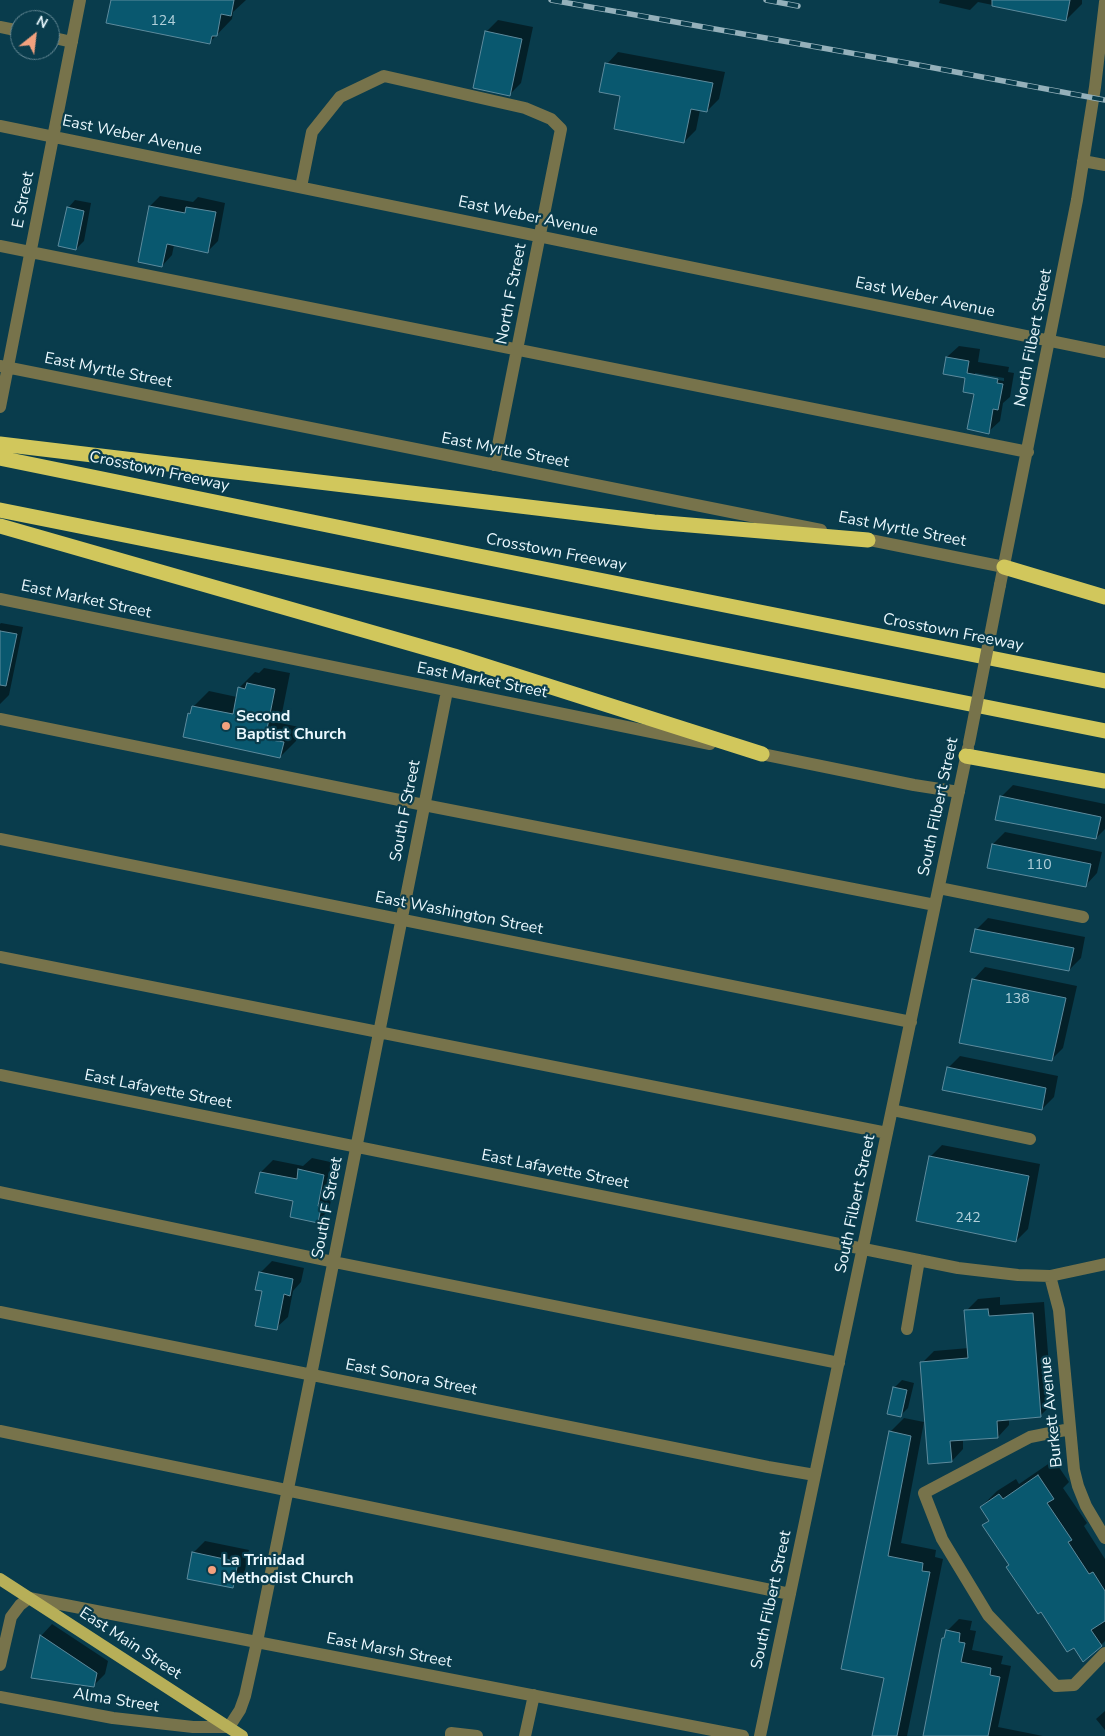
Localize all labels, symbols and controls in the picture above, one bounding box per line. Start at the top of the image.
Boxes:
north arrow [10,10,60,60]
text: N [33,11,51,33]
house number: 124 [150,14,176,30]
street label: East Weber Avenue [60,112,204,160]
street label: E Street [9,170,39,230]
street label: East Weber Avenue [456,193,600,241]
street label: North F Street [493,242,531,346]
street label: North Filbert Street [1011,267,1057,409]
street label: East Weber Avenue [853,274,997,322]
street label: East Myrtle Street [43,349,173,393]
street label: East Myrtle Street [440,429,570,473]
street label: Crosstown Freeway [87,448,231,496]
street label: East Myrtle Street [837,508,967,552]
street label: Crosstown Freeway [484,530,628,576]
street label: East Market Street [19,577,153,623]
street label: Crosstown Freeway [881,610,1025,656]
street label: East Market Street [415,659,549,703]
place label: Second Baptist Church [236,707,346,745]
marker: Second Baptist Church [220,720,232,732]
street label: South Filbert Street [915,736,963,878]
street label: South F Street [387,759,425,863]
house number: 110 [1026,858,1052,874]
street label: East Washington Street [374,888,544,940]
house number: 138 [1004,992,1030,1008]
street label: East Lafayette Street [83,1066,233,1114]
street label: South Filbert Street [832,1133,880,1275]
street label: East Lafayette Street [480,1146,630,1194]
street label: South F Street [309,1156,347,1260]
house number: 242 [955,1211,981,1227]
street label: East Sonora Street [344,1356,478,1400]
street label: Burkett Avenue [1037,1356,1067,1468]
street label: South Filbert Street [748,1529,796,1671]
place label: La Trinidad Methodist Church [222,1551,354,1589]
marker: La Trinidad Methodist Church [206,1564,218,1576]
street label: East Main Street [75,1604,185,1684]
street label: East Marsh Street [325,1629,453,1673]
street label: Alma Street [72,1685,160,1717]

